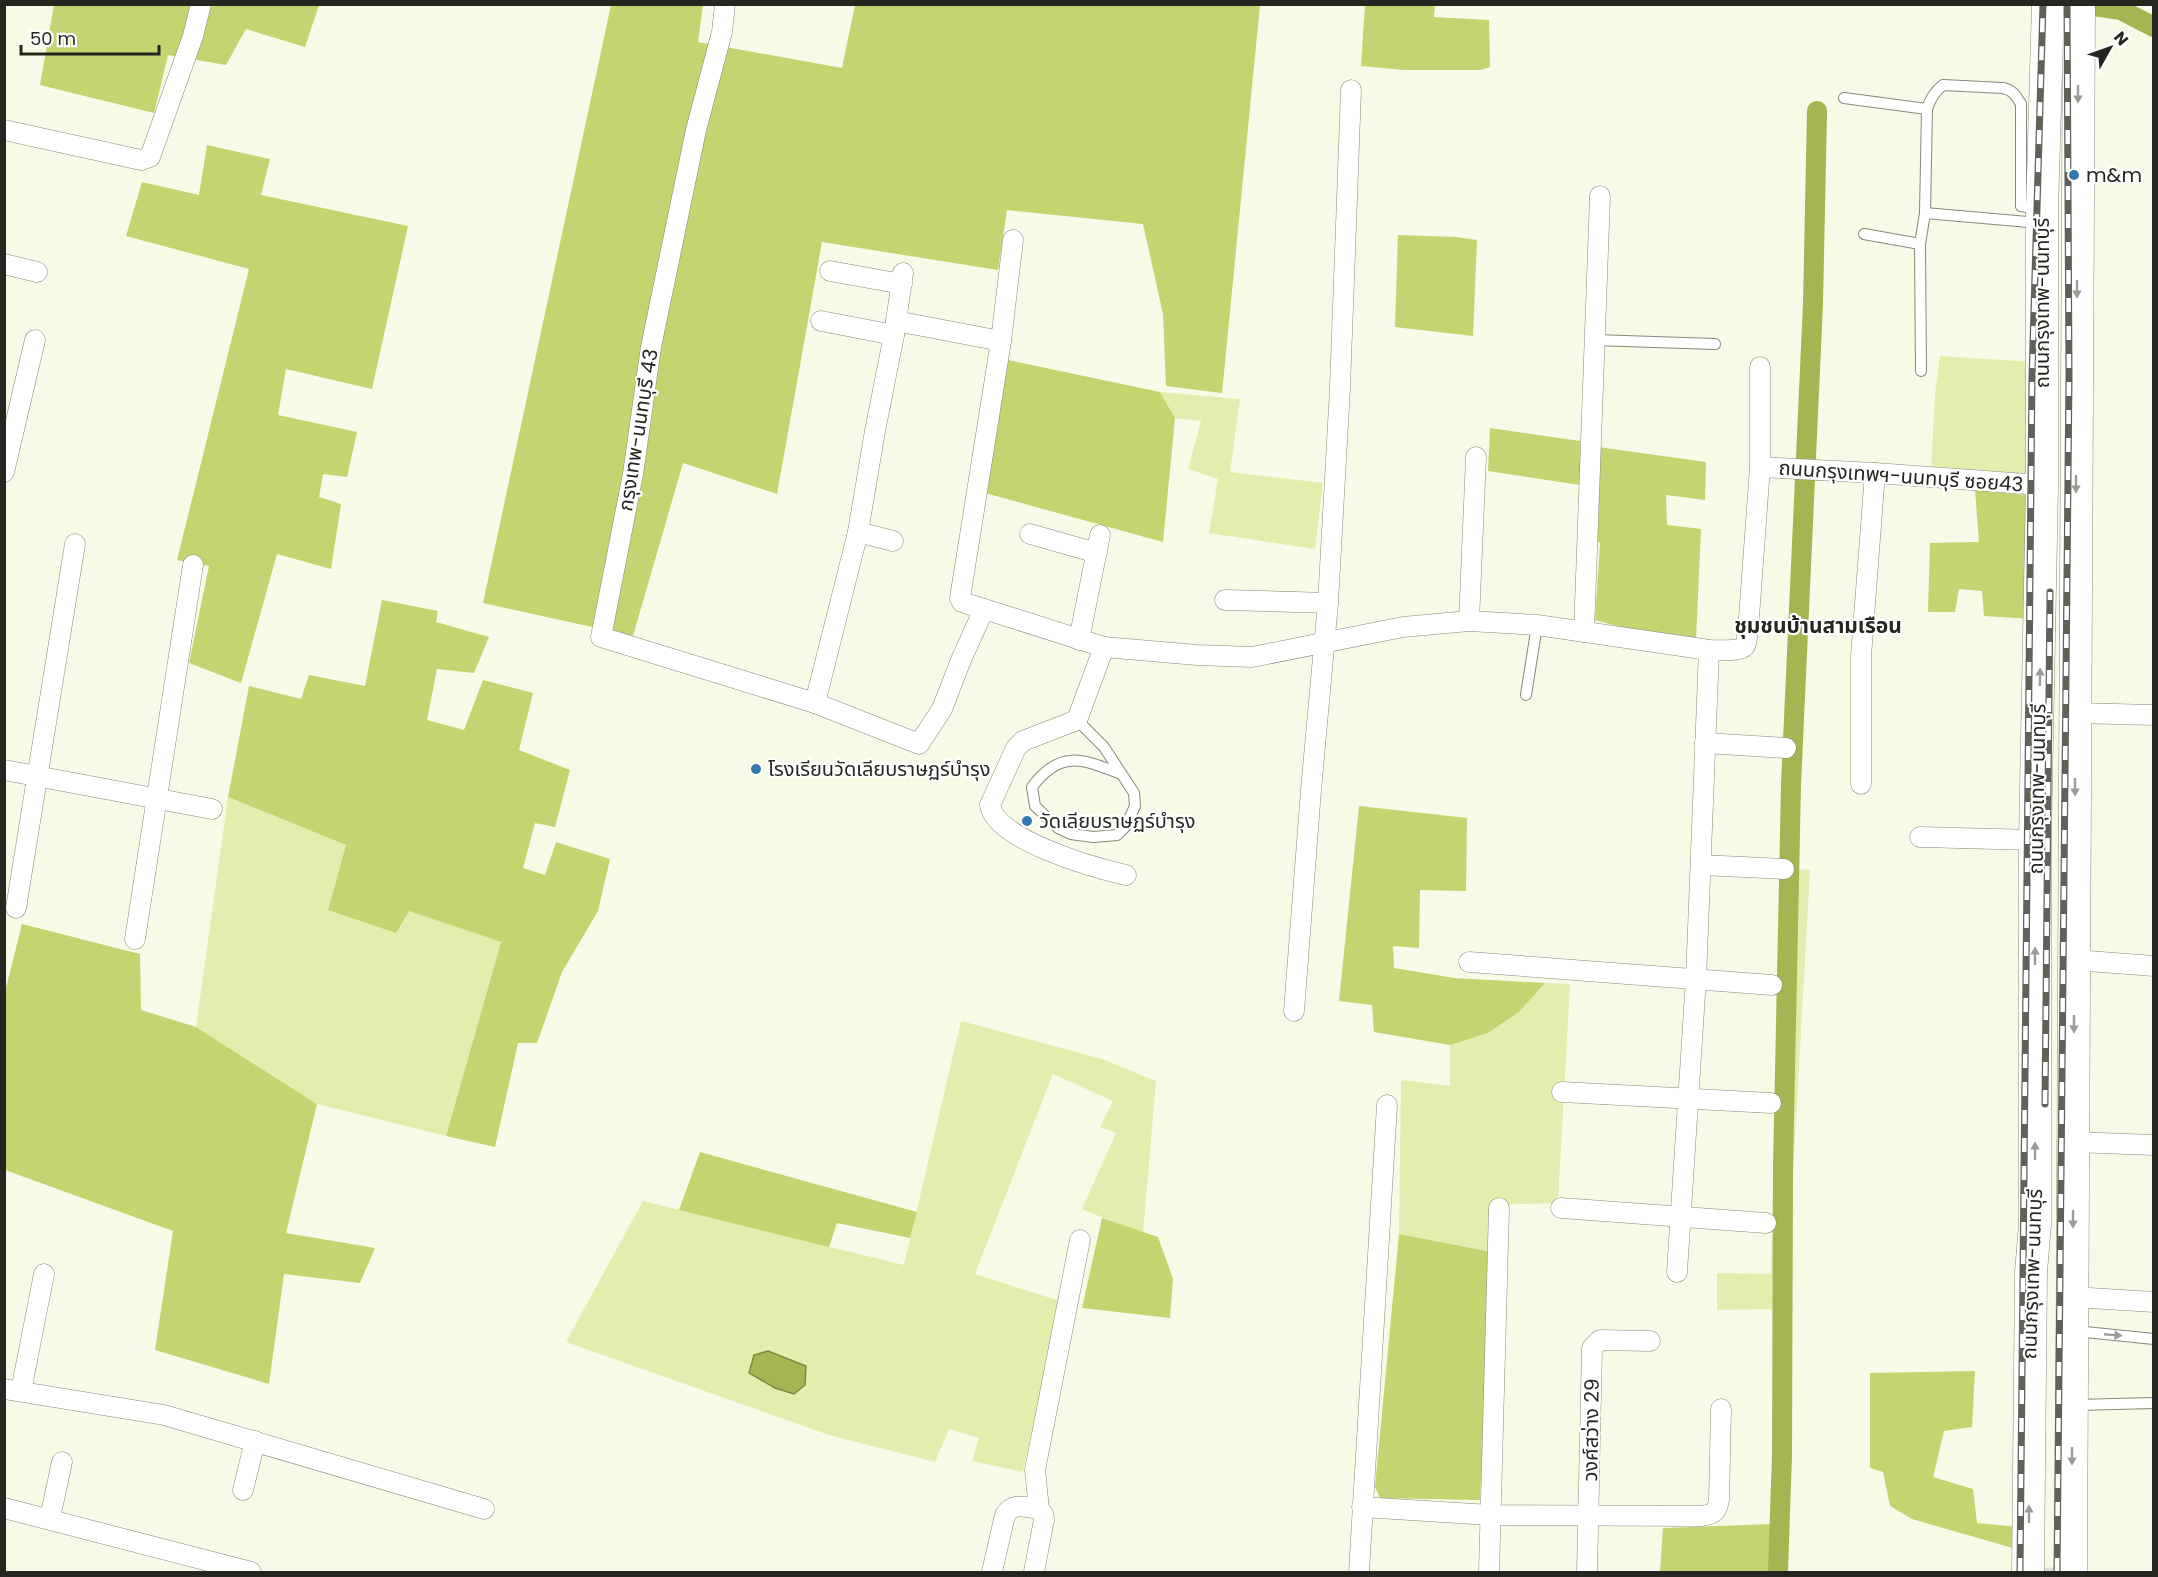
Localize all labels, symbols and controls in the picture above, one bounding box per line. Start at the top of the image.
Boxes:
scale bar [21,18,159,56]
north arrow [2080,18,2140,78]
text: 50 m [30,26,76,51]
text: N [2108,27,2134,51]
one-way arrow [2073,85,2083,104]
place label: m&m [2086,161,2142,189]
marker: m&m [2067,168,2081,182]
street label: ถนนกรุงเทพ-นนทบุรี [2028,218,2056,388]
one-way arrow [2072,280,2082,299]
street label: กรุงเทพ-นนทบุรี 43 [611,347,665,513]
street label: ถนนกรุงเทพฯ-นนทบุรี ซอย43 [1778,453,2024,499]
one-way arrow [2071,475,2081,494]
district label: ชุมชนบ้านสามเรือน [1734,611,1902,640]
one-way arrow [2035,668,2044,687]
street label: ถนนกรุงเทพ-นนทบุรี [2022,703,2052,875]
place label: โรงเรียนวัดเลียบราษฏร์บำรุง [768,755,991,783]
marker: โรงเรียนวัดเลียบราษฏร์บำรุง [749,762,763,776]
one-way arrow [2070,778,2080,797]
place label: วัดเลียบราษฏร์บำรุง [1039,807,1195,835]
marker: วัดเลียบราษฏร์บำรุง [1020,814,1034,828]
one-way arrow [2030,947,2040,966]
one-way arrow [2069,1015,2079,1034]
one-way arrow [2030,1142,2040,1161]
street label: ถนนกรุงเทพ-นนทบุรี [2015,1188,2049,1360]
one-way arrow [2068,1210,2078,1229]
one-way arrow [2103,1330,2122,1340]
street label: วงศ์สว่าง 29 [1576,1378,1606,1482]
one-way arrow [2067,1447,2077,1466]
one-way arrow [2024,1505,2034,1524]

